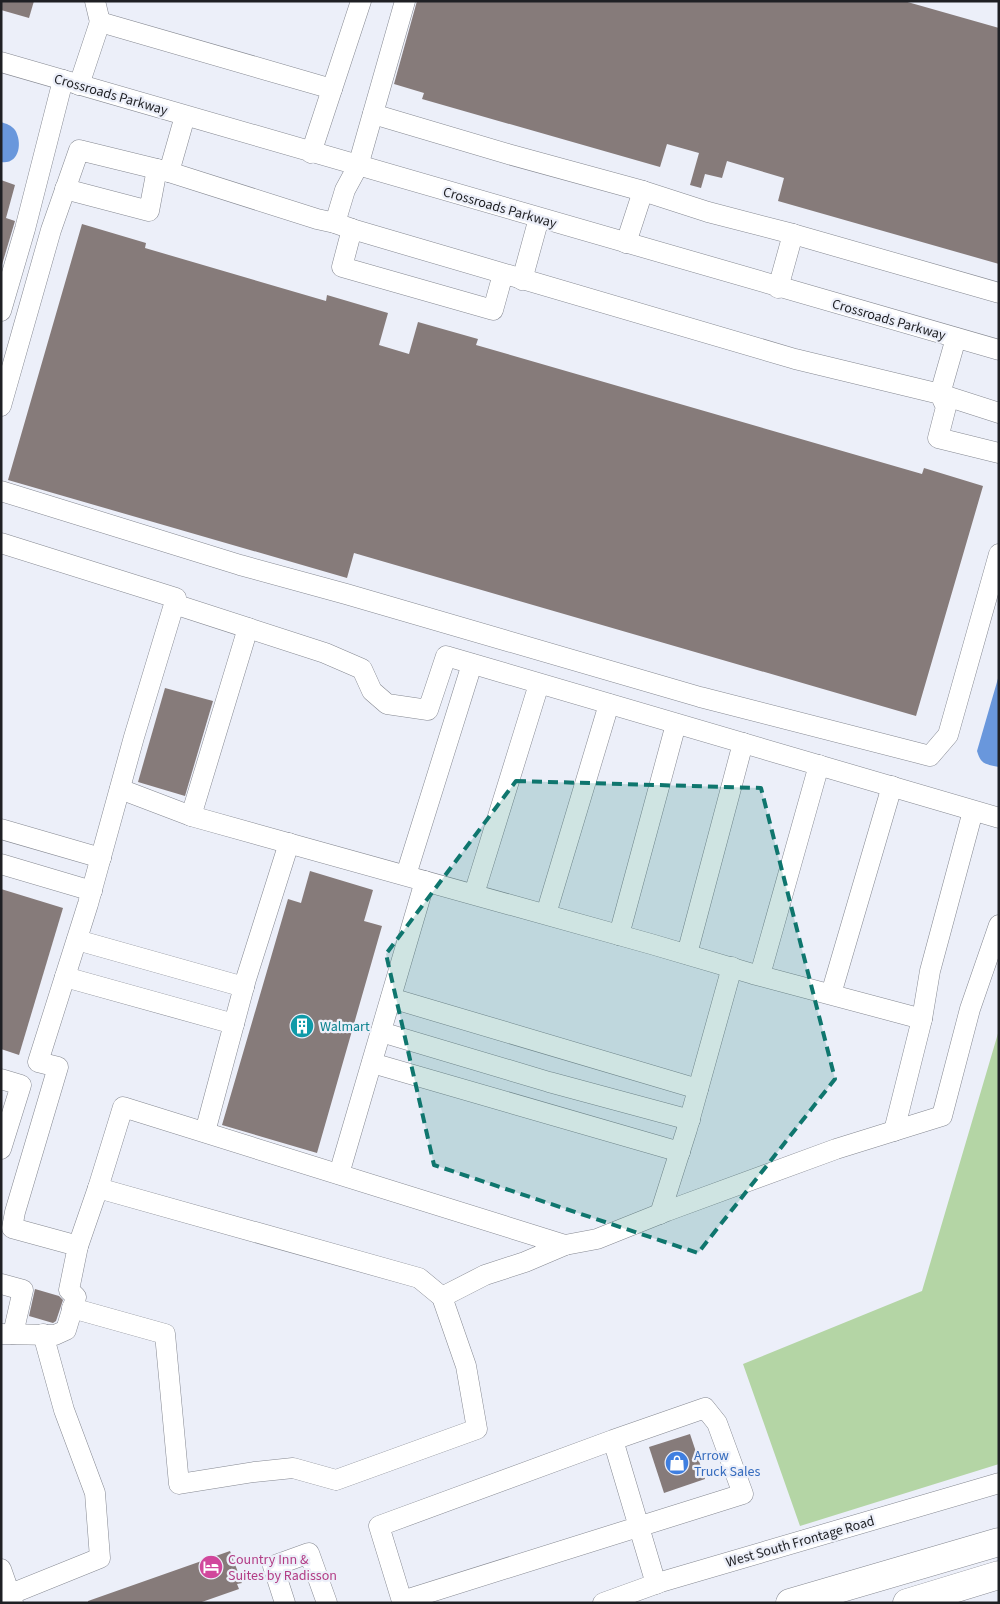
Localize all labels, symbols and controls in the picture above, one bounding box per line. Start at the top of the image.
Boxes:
street label: Crossroads Parkway [52,69,170,121]
street label: Crossroads Parkway [441,182,559,234]
street label: Crossroads Parkway [830,294,948,346]
building icon: Walmart [289,1013,315,1039]
place label: Walmart [320,1017,370,1037]
place label: Arrow Truck Sales [694,1446,760,1482]
shop icon: Arrow Truck Sales [664,1450,690,1476]
street label: West South Frontage Road [724,1511,877,1573]
place label: Country Inn & Suites by Radisson [228,1550,337,1586]
hotel icon: Country Inn & Suites by Radisson [198,1554,224,1580]

